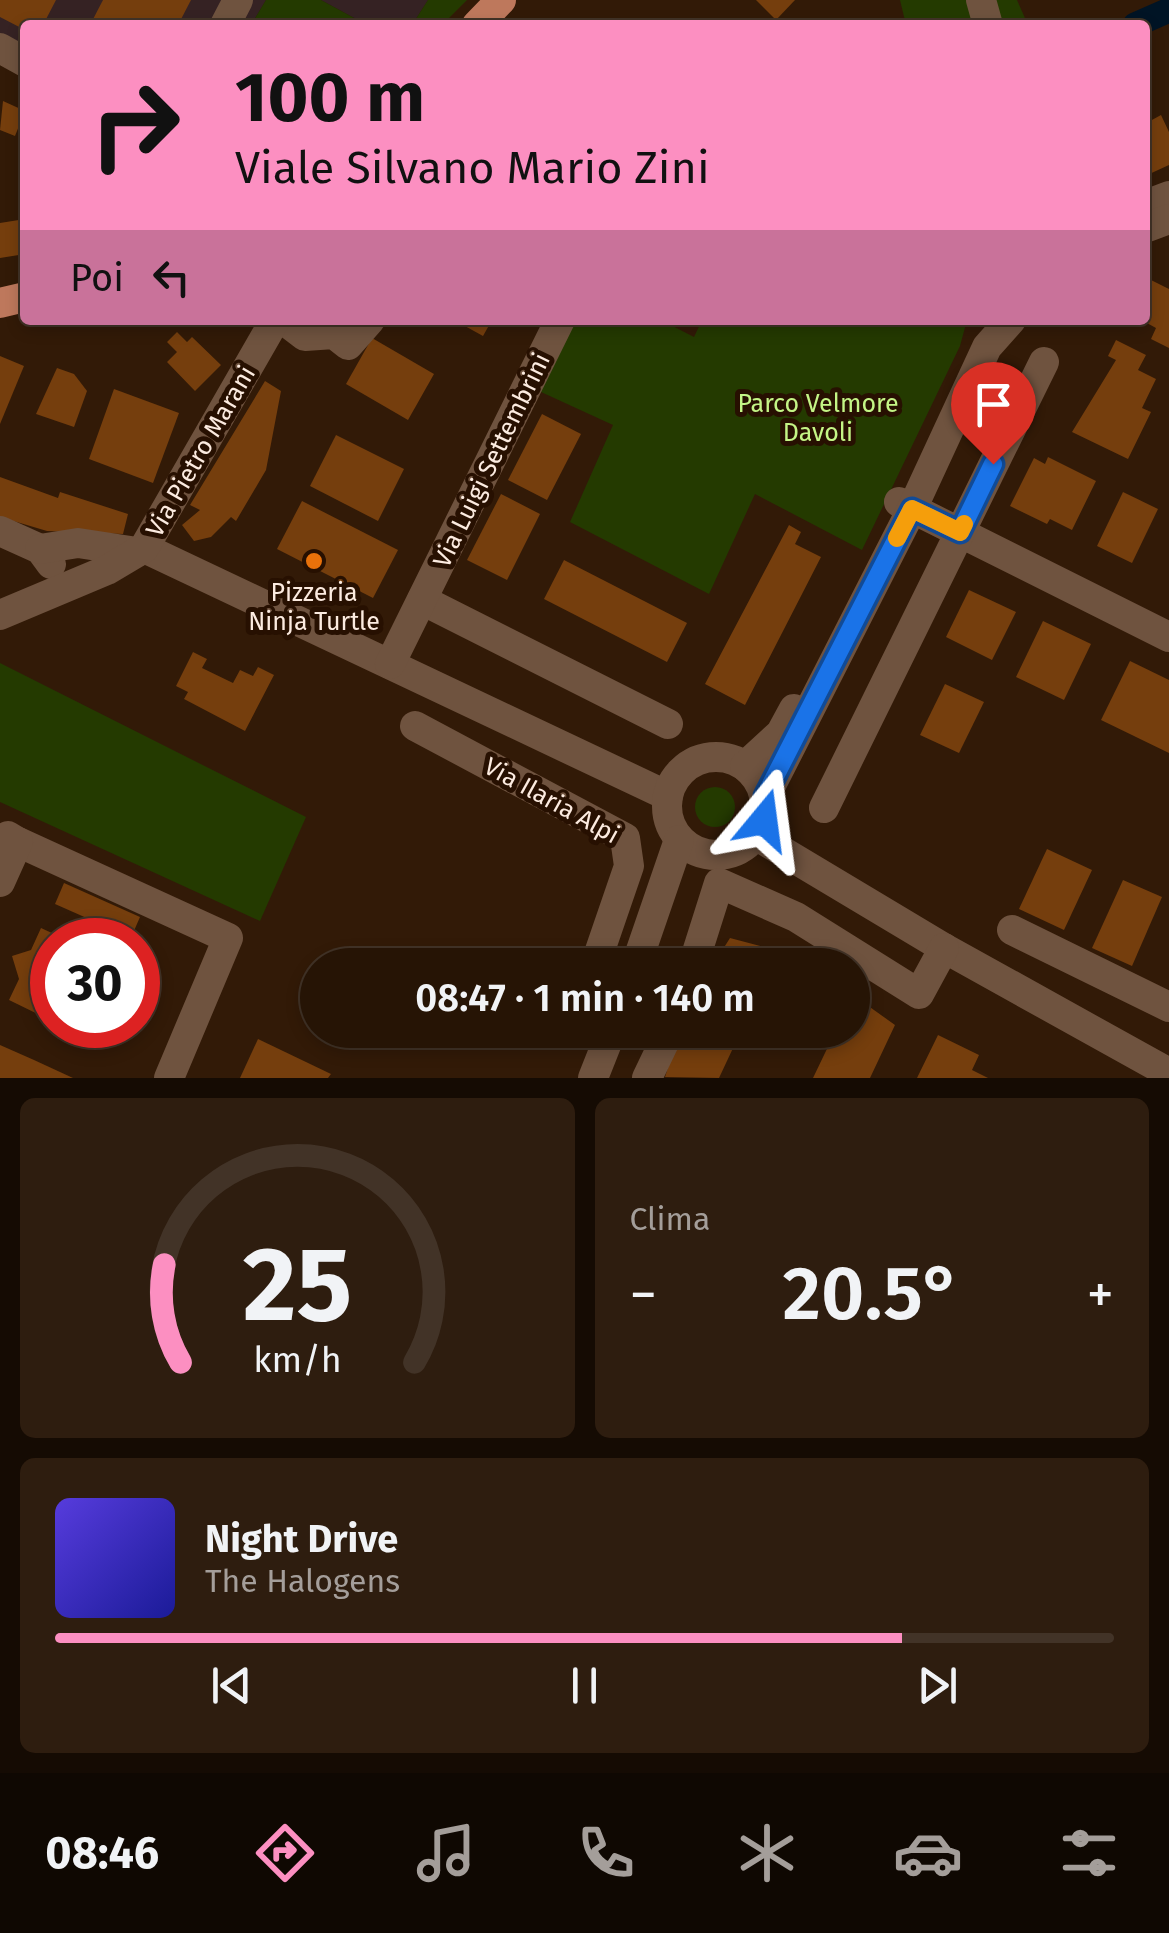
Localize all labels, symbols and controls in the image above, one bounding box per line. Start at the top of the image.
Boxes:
text: 100 m [235,56,425,140]
icon: right [70,60,200,190]
text: Viale Silvano Mario Zini [235,141,710,195]
icon: left [144,250,199,305]
text: Poi [70,255,124,301]
street label: Via Luigi Settembrini [427,348,557,573]
street label: Via Pietro Marani [140,361,262,542]
pin [951,362,1036,465]
icon: arrive [966,377,1021,432]
park label: Parco Velmore Davoli [737,389,899,448]
marker: Pizzeria Ninja Turtle [303,550,325,572]
place label: Pizzeria Ninja Turtle [248,578,380,637]
street label: Via Ilaria Alpi [479,751,624,850]
position arrow [712,768,816,872]
speed limit sign: 30 [30,918,160,1048]
text: 08:47 · 1 min · 140 m [415,975,755,1021]
text: Clima [630,1200,710,1238]
text: 25 [242,1223,352,1348]
text: 20.5° [783,1249,961,1339]
text: − [630,1262,657,1328]
text: + [1087,1262,1114,1328]
text: km/h [253,1339,341,1381]
text: Night Drive [205,1516,398,1562]
text: The Halogens [205,1562,400,1600]
icon: previous [204,1658,259,1713]
icon: pause [557,1658,612,1713]
icon: next [910,1658,965,1713]
icon: directions [250,1818,320,1888]
icon: music [411,1818,481,1888]
icon: phone [571,1818,641,1888]
icon: climate [732,1818,802,1888]
icon: car [893,1818,963,1888]
icon: filters [1054,1818,1124,1888]
text: 08:46 [45,1826,159,1880]

